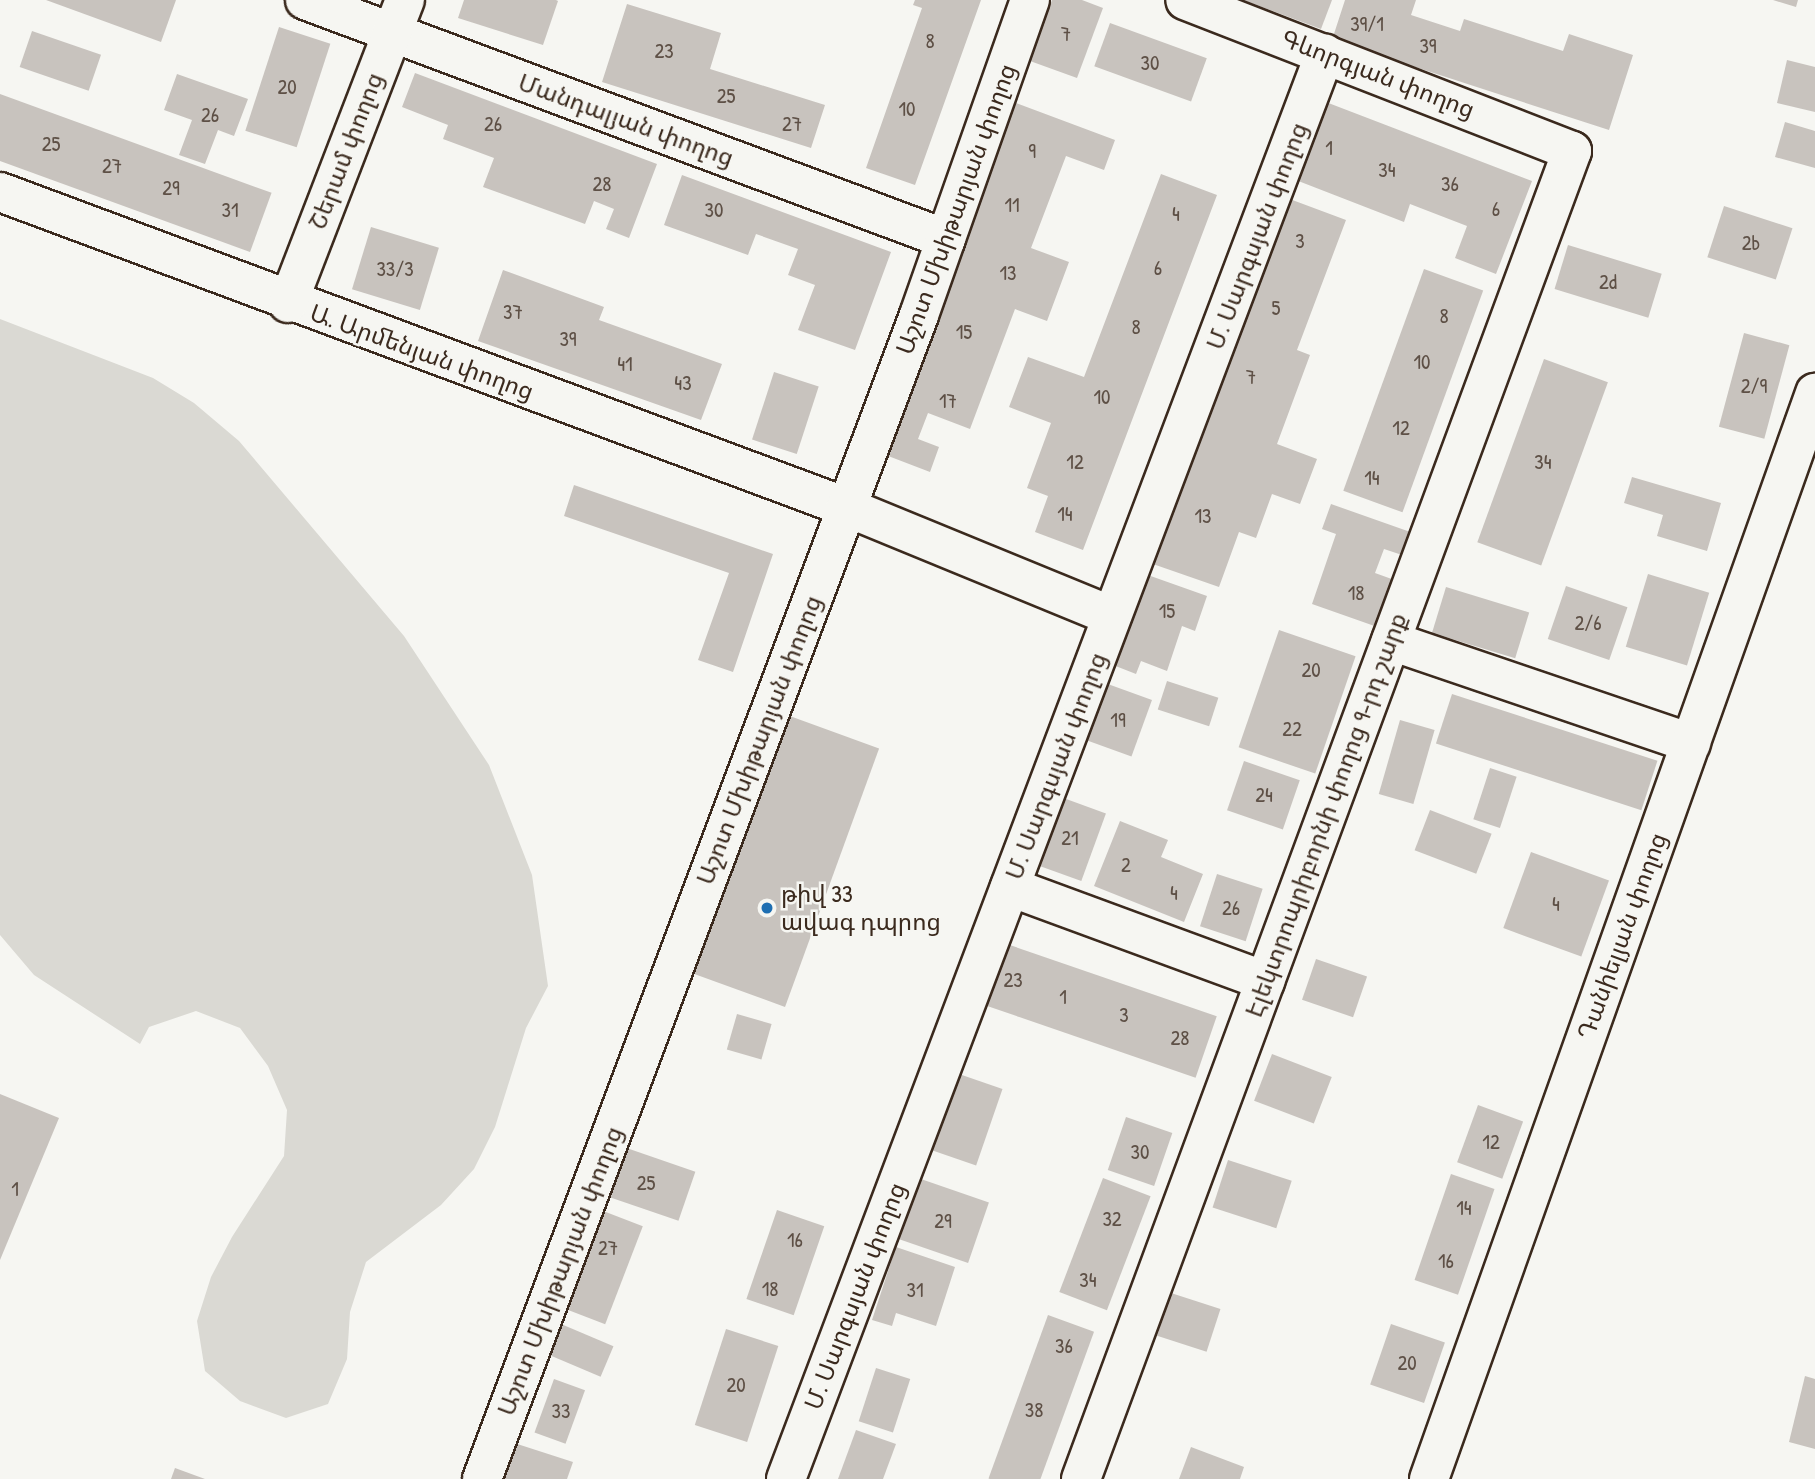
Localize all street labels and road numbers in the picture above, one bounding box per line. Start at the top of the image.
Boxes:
street label: Գևորգյան փողոց [1277,24,1479,124]
street label: Աշոտ Մխիթարյան փողոց [890,60,1022,358]
street label: Մանդալյան փողոց [514,68,738,172]
street label: Շերամ փողոց [303,69,389,233]
street label: Մ. Սարգսյան փողոց [1200,118,1314,354]
street label: Ա. Արմենյան փողոց [306,298,538,406]
street label: Աշոտ Մխիթարյան փողոց [690,591,828,889]
street label: Էլեկտրոպրիբորնի փողոց 9-րդ շարք [1239,609,1413,1021]
street label: Մ. Սարգսյան փողոց [999,648,1113,884]
street label: Դանիելյան փողոց [1571,829,1673,1043]
street label: Աշոտ Մխիթարյան փողոց [491,1122,629,1420]
street label: Մ. Սարգսյան փողոց [798,1178,912,1414]

